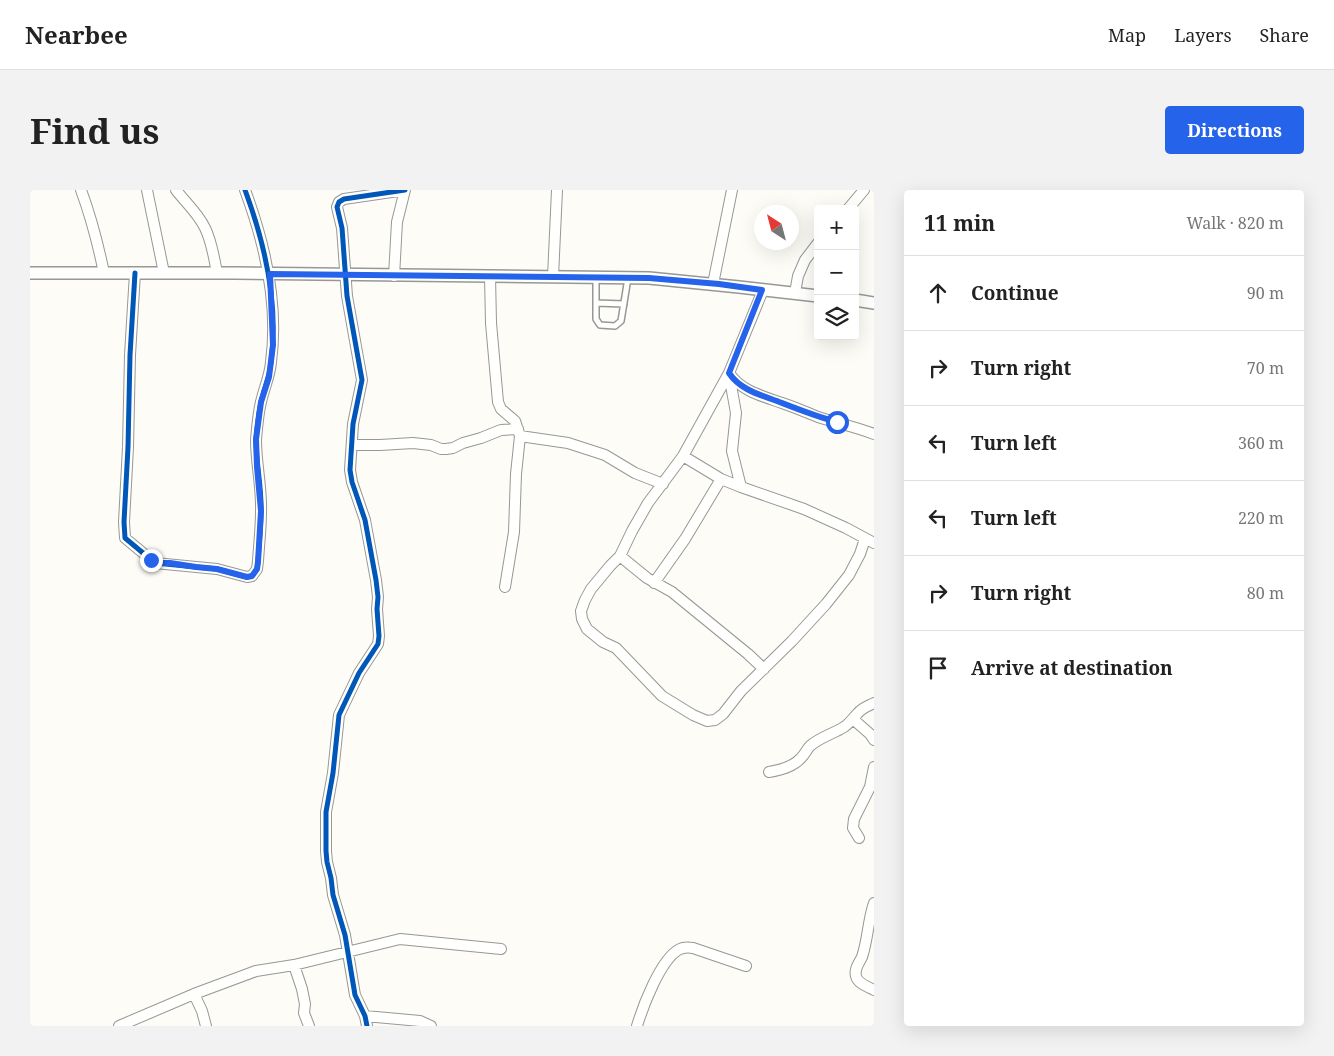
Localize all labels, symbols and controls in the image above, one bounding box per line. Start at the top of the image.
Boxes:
text: Nearbee [25,18,128,51]
text: Map [1108,23,1146,47]
text: Layers [1174,23,1232,47]
text: Share [1260,23,1309,47]
button: Directions [1165,106,1304,154]
text: Find us [30,107,159,154]
north arrow [754,205,799,250]
map controls [814,205,859,340]
button: + [814,205,859,250]
text: 11 min [924,209,995,237]
text: Walk · 820 m [1187,212,1284,234]
button: − [814,250,859,295]
icon: ahead [924,279,952,307]
text: Continue [971,280,1059,306]
text: 90 m [1247,282,1284,304]
button: layers [814,295,859,340]
icon: right [924,354,952,382]
text: Turn right [971,355,1071,381]
text: 70 m [1247,357,1284,379]
route start [826,411,849,434]
icon: left [924,429,952,457]
text: Turn left [971,430,1057,456]
text: 360 m [1238,432,1284,454]
icon: left [924,504,952,532]
text: Turn left [971,505,1057,531]
text: 220 m [1238,507,1284,529]
route end [140,549,163,572]
icon: right [924,579,952,607]
text: Turn right [971,580,1071,606]
text: 80 m [1247,582,1284,604]
icon: arrive [924,654,952,682]
text: Arrive at destination [971,655,1173,681]

